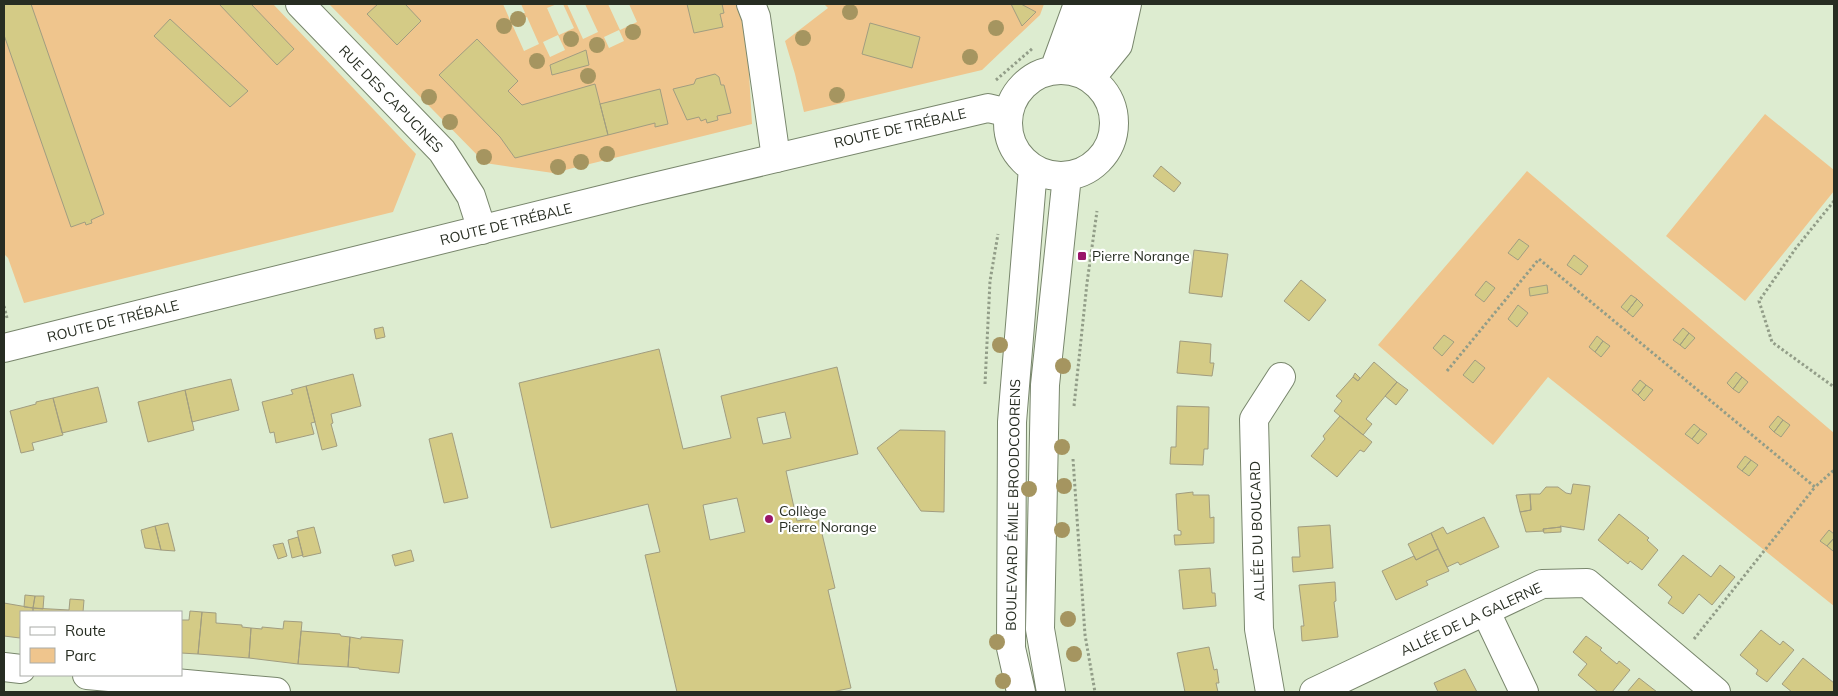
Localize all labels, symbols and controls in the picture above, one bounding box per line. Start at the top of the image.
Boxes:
street label: RUE DES CAPUCINES [335,42,447,157]
street label: ROUTE DE TRÉBALE [832,104,968,152]
street label: ROUTE DE TRÉBALE [438,199,574,249]
place label: Pierre Norange [1092,247,1190,265]
marker: Pierre Norange [1076,250,1088,262]
street label: ROUTE DE TRÉBALE [45,296,181,346]
street label: BOULEVARD ÉMILE BROODCOORENS [1002,379,1024,631]
street label: ALLÉE DU BOUCARD [1246,461,1268,601]
place label: Collège Pierre Norange [779,502,877,536]
marker: Collège Pierre Norange [763,513,775,525]
street label: ALLÉE DE LA GALERNE [1397,578,1545,660]
legend [20,611,182,676]
text: Route [65,621,106,640]
text: Parc [65,646,96,665]

